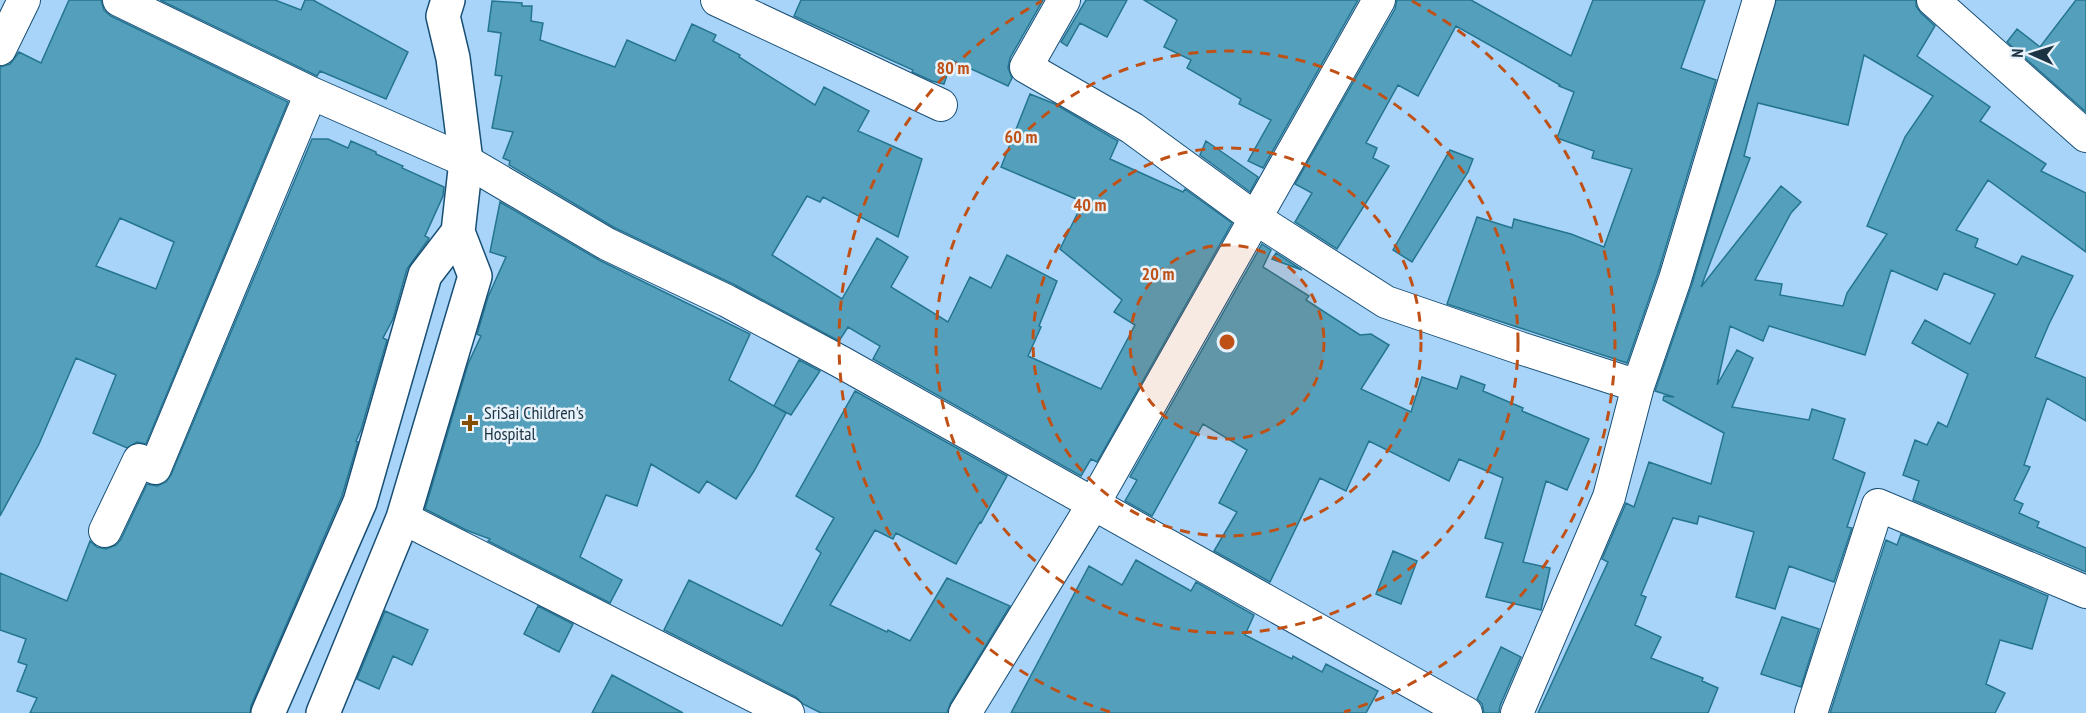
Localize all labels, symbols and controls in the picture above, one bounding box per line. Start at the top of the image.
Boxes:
north arrow [2002,24,2062,84]
text: N [2007,48,2027,58]
text: 80 m [937,56,969,79]
text: 60 m [1005,125,1037,148]
text: 40 m [1074,193,1106,216]
text: 20 m [1142,262,1174,285]
centre of rings [1217,332,1237,352]
place label: SriSai Children's Hospital [484,401,584,445]
marker: SriSai Children's Hospital [461,414,479,432]

